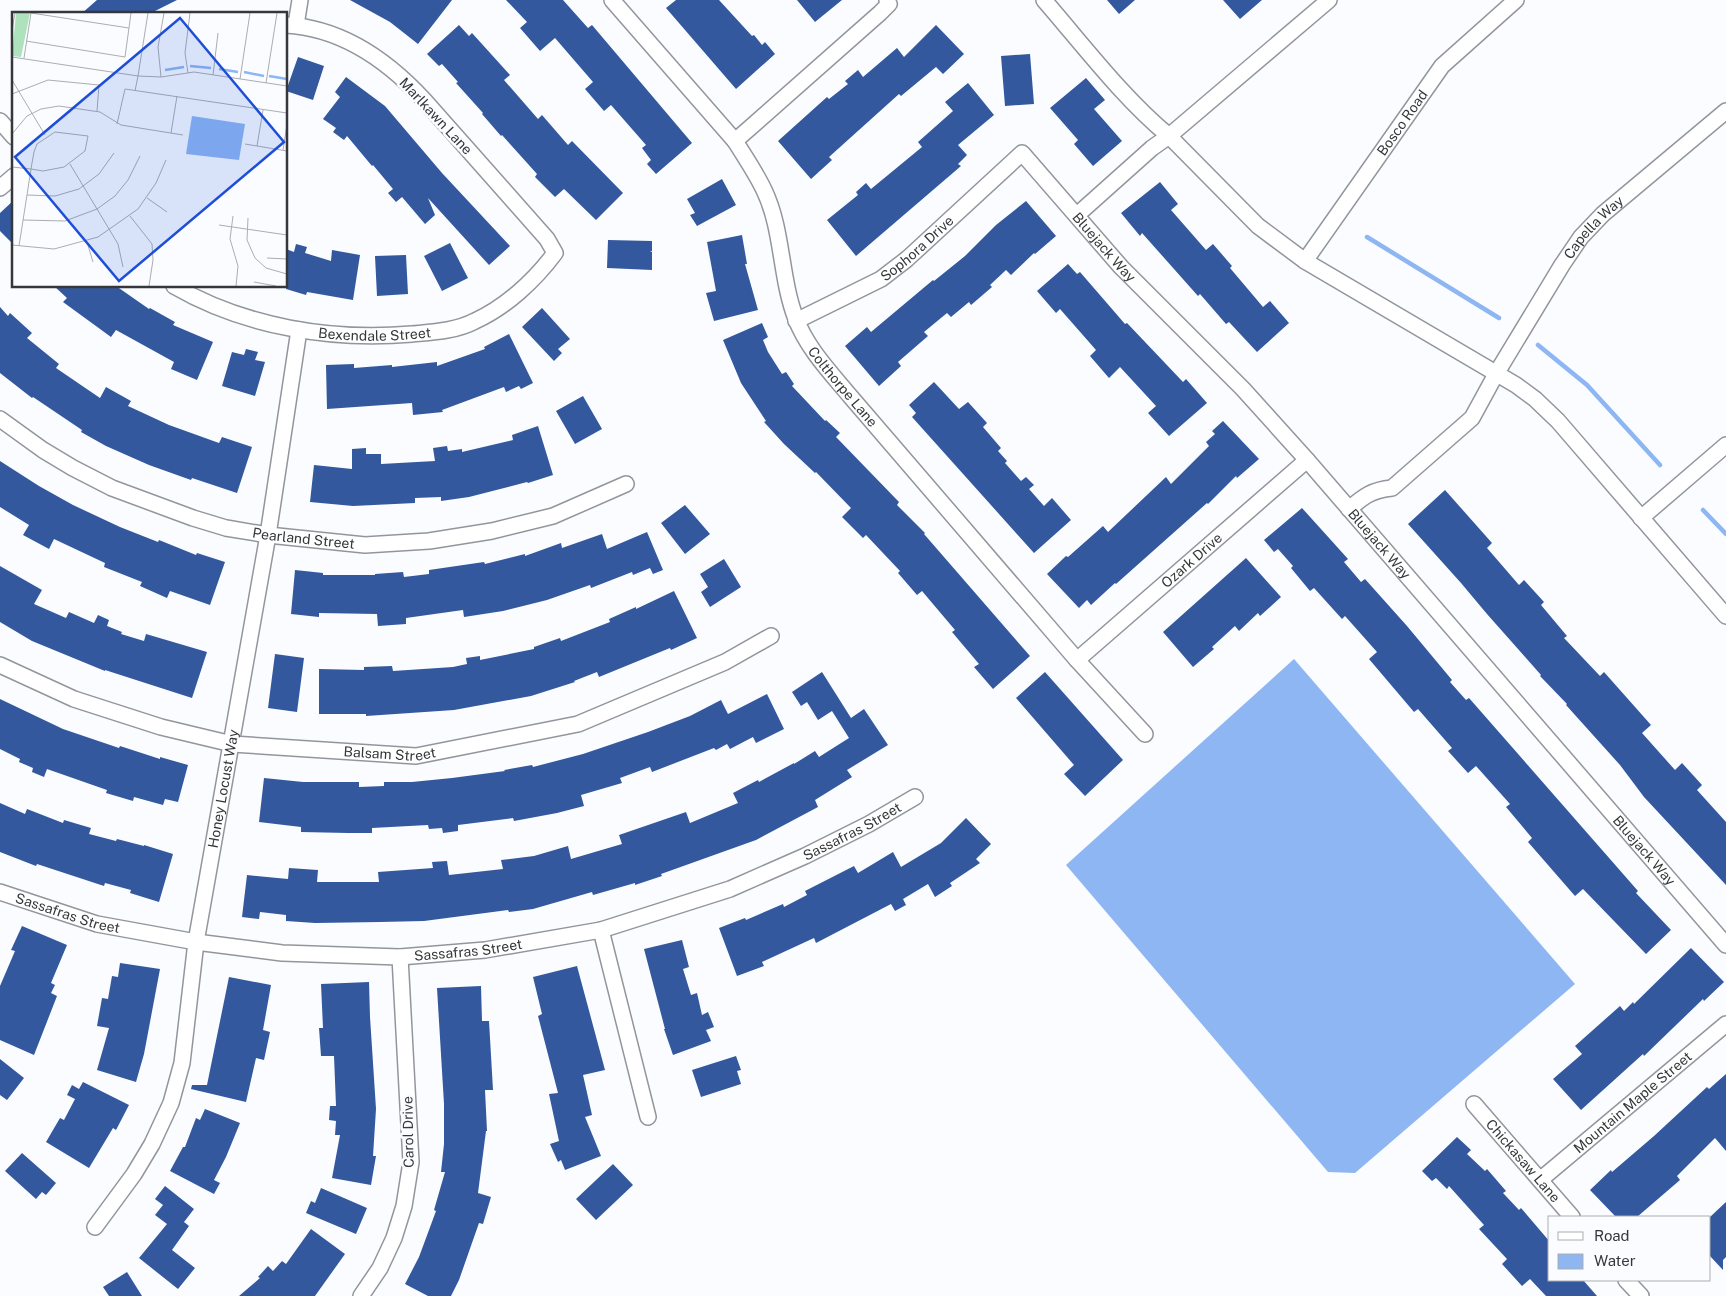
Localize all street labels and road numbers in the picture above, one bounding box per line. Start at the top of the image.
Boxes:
street label: Marlkawn Lane [396,74,476,158]
street label: Bosco Road [1374,87,1431,159]
street label: Capella Way [1560,192,1627,262]
street label: Bluejack Way [1069,209,1139,285]
street label: Sophora Drive [877,212,957,284]
street label: Bexendale Street [317,324,432,344]
street label: Colthorpe Lane [805,343,881,430]
street label: Bluejack Way [1345,506,1414,583]
street label: Pearland Street [251,525,355,552]
street label: Ozark Drive [1158,530,1225,591]
street label: Honey Locust Way [205,728,242,849]
street label: Balsam Street [343,743,437,764]
street label: Sassafras Street [800,799,904,864]
street label: Bluejack Way [1610,812,1679,889]
street label: Sassafras Street [13,890,121,936]
street label: Sassafras Street [413,936,523,964]
street label: Mountain Maple Street [1570,1048,1695,1156]
street label: Carol Drive [399,1096,417,1168]
street label: Chickasaw Lane [1483,1116,1563,1205]

